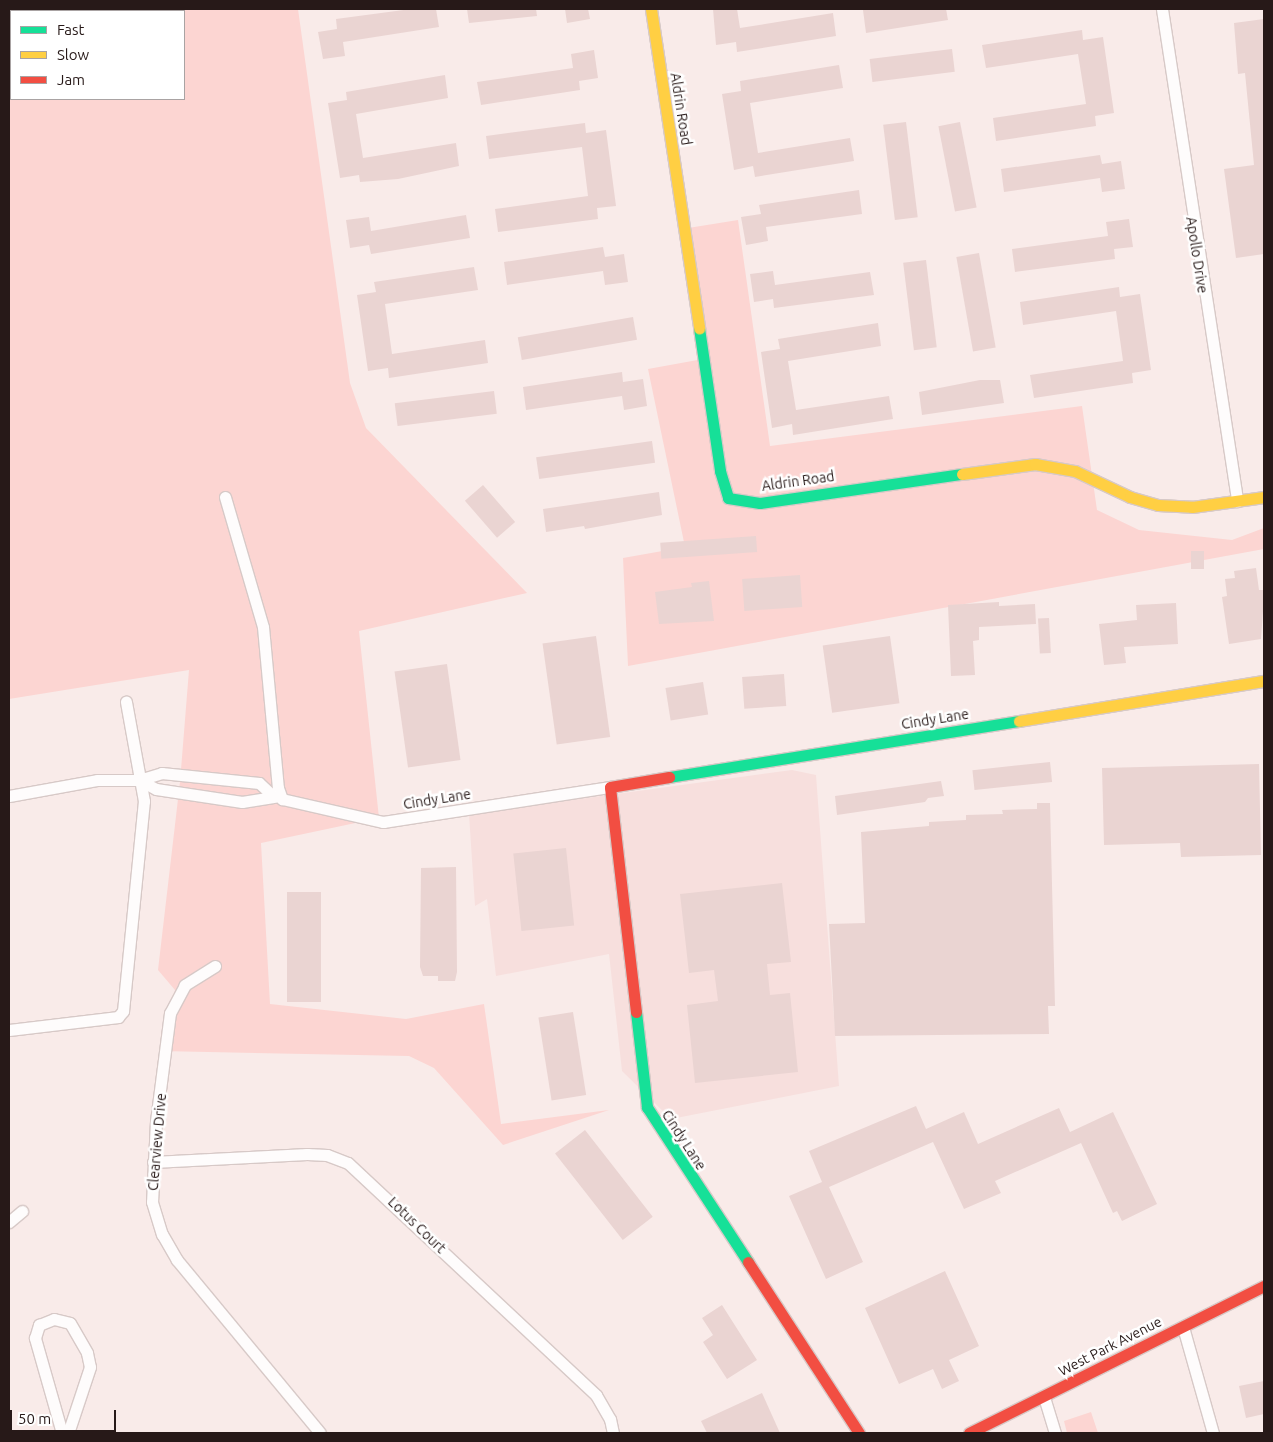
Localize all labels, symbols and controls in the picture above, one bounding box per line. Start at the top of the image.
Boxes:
legend [10,10,185,100]
text: Fast [57,21,84,38]
text: Slow [57,46,89,63]
text: Jam [57,71,85,88]
street label: Aldrin Road [667,72,695,146]
street label: Apollo Drive [1183,216,1211,294]
street label: Aldrin Road [761,468,835,494]
street label: Cindy Lane [900,705,970,733]
street label: Cindy Lane [402,785,472,813]
street label: Clearview Drive [144,1092,170,1192]
street label: Cindy Lane [658,1107,710,1173]
street label: Lotus Court [385,1193,449,1257]
street label: West Park Avenue [1056,1313,1164,1379]
scale bar [12,1400,119,1432]
text: 50 m [18,1410,51,1427]

